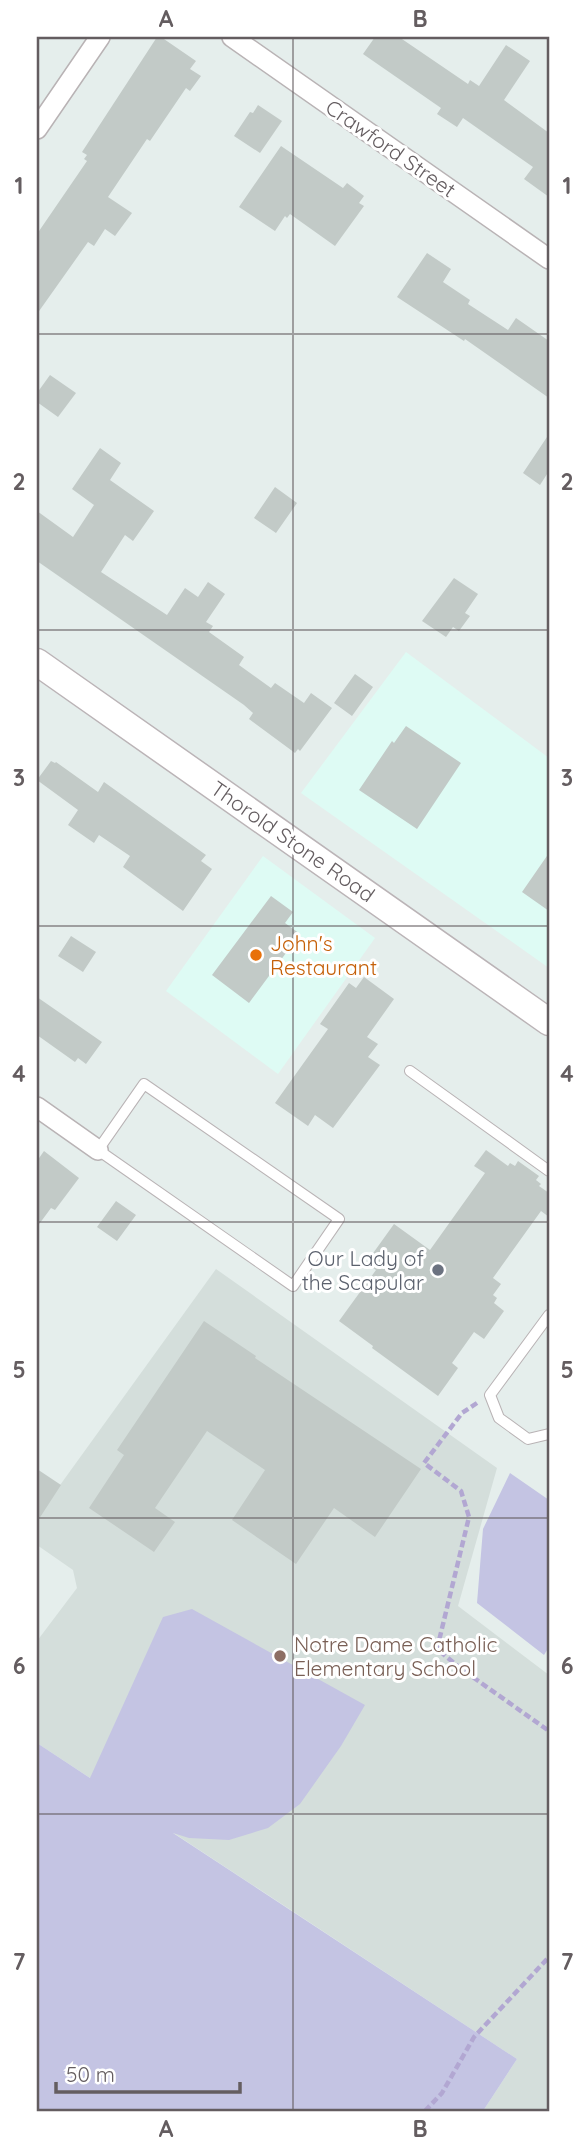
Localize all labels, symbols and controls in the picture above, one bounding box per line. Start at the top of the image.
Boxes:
text: A [159,4,174,33]
text: B [412,4,428,33]
street label: Crawford Street [321,94,461,202]
text: 1 [15,171,23,200]
text: 1 [563,171,571,200]
text: 2 [12,467,26,496]
text: 2 [560,467,574,496]
text: 3 [13,763,25,792]
text: 3 [561,763,573,792]
street label: Thorold Stone Road [206,775,380,907]
place label: John's Restaurant [270,930,377,980]
marker: John's Restaurant [248,947,264,963]
text: 4 [12,1059,26,1088]
text: 4 [560,1059,574,1088]
place label: Our Lady of the Scapular [302,1245,424,1295]
marker: Our Lady of the Scapular [430,1262,446,1278]
text: 5 [12,1355,26,1384]
text: 5 [560,1355,574,1384]
place label: Notre Dame Catholic Elementary School [294,1631,497,1681]
marker: Notre Dame Catholic Elementary School [272,1648,288,1664]
text: 6 [13,1651,25,1680]
text: 6 [561,1651,573,1680]
text: 7 [13,1947,26,1976]
text: 7 [561,1947,574,1976]
scale bar [56,2050,240,2094]
text: 50 m [66,2061,115,2087]
text: A [159,2114,174,2143]
text: B [412,2114,428,2143]

